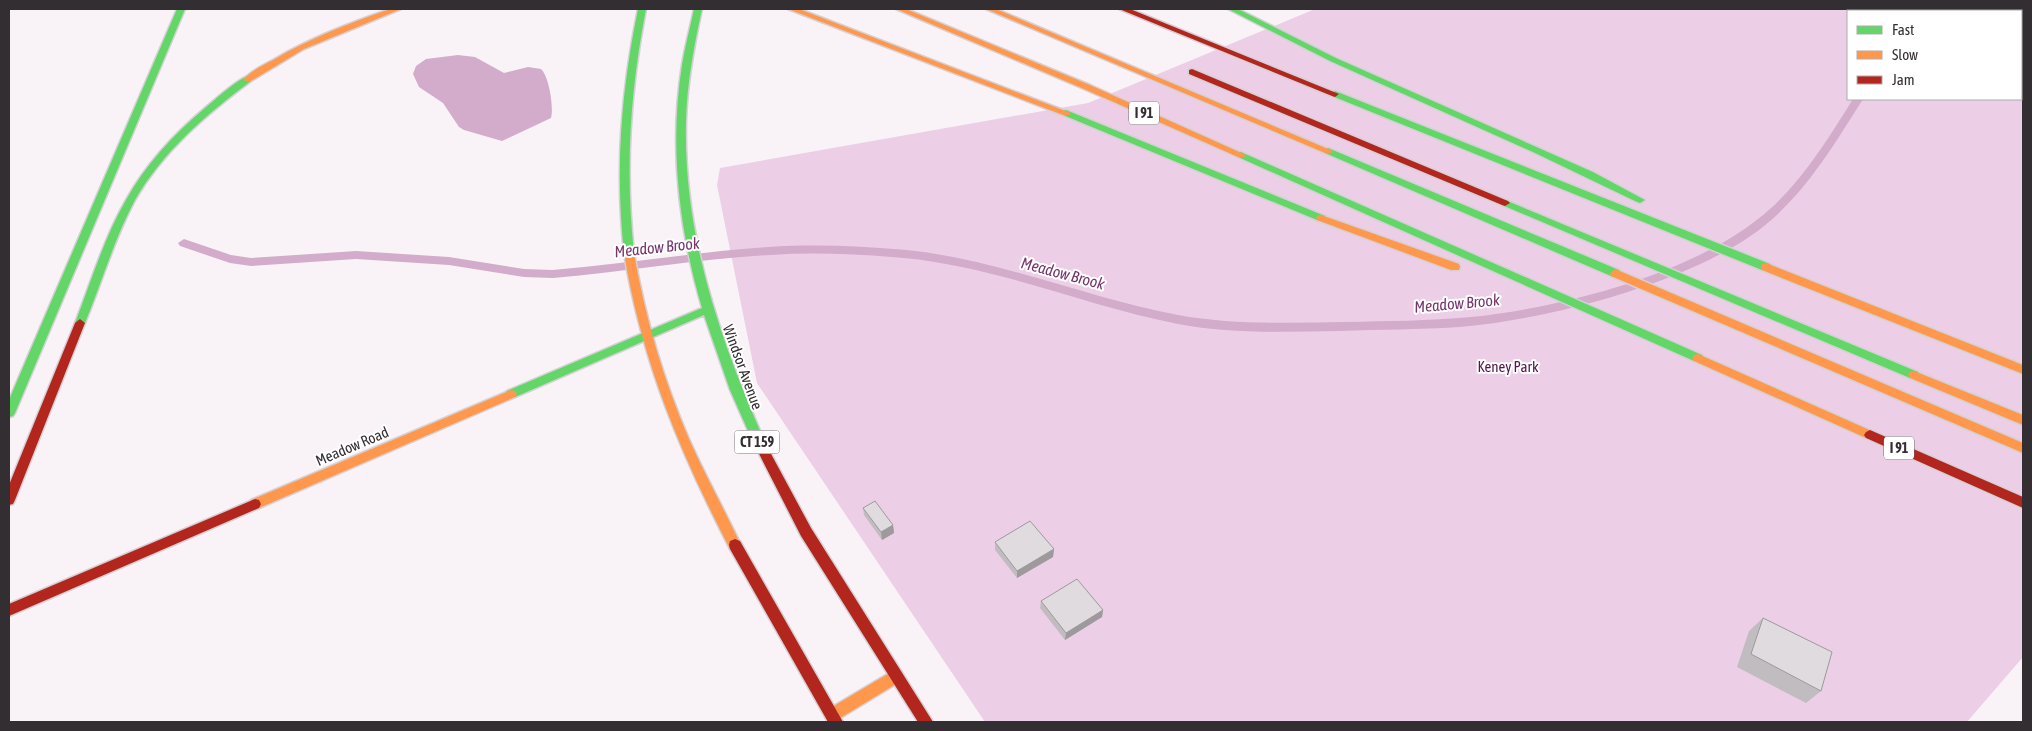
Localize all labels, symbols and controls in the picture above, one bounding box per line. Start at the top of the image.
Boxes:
legend [1847,10,2022,100]
text: Fast [1892,21,1914,38]
text: Slow [1892,46,1918,63]
text: Jam [1892,71,1915,88]
road number: I 91 [1129,102,1159,125]
water label: Meadow Brook [613,233,702,260]
water label: Meadow Brook [1019,253,1108,293]
water label: Meadow Brook [1414,290,1501,316]
street label: Windsor Avenue [720,322,766,412]
park label: Keney Park [1477,358,1539,375]
street label: Meadow Road [313,423,391,469]
road number: CT 159 [734,431,780,454]
road number: I 91 [1884,436,1914,459]

